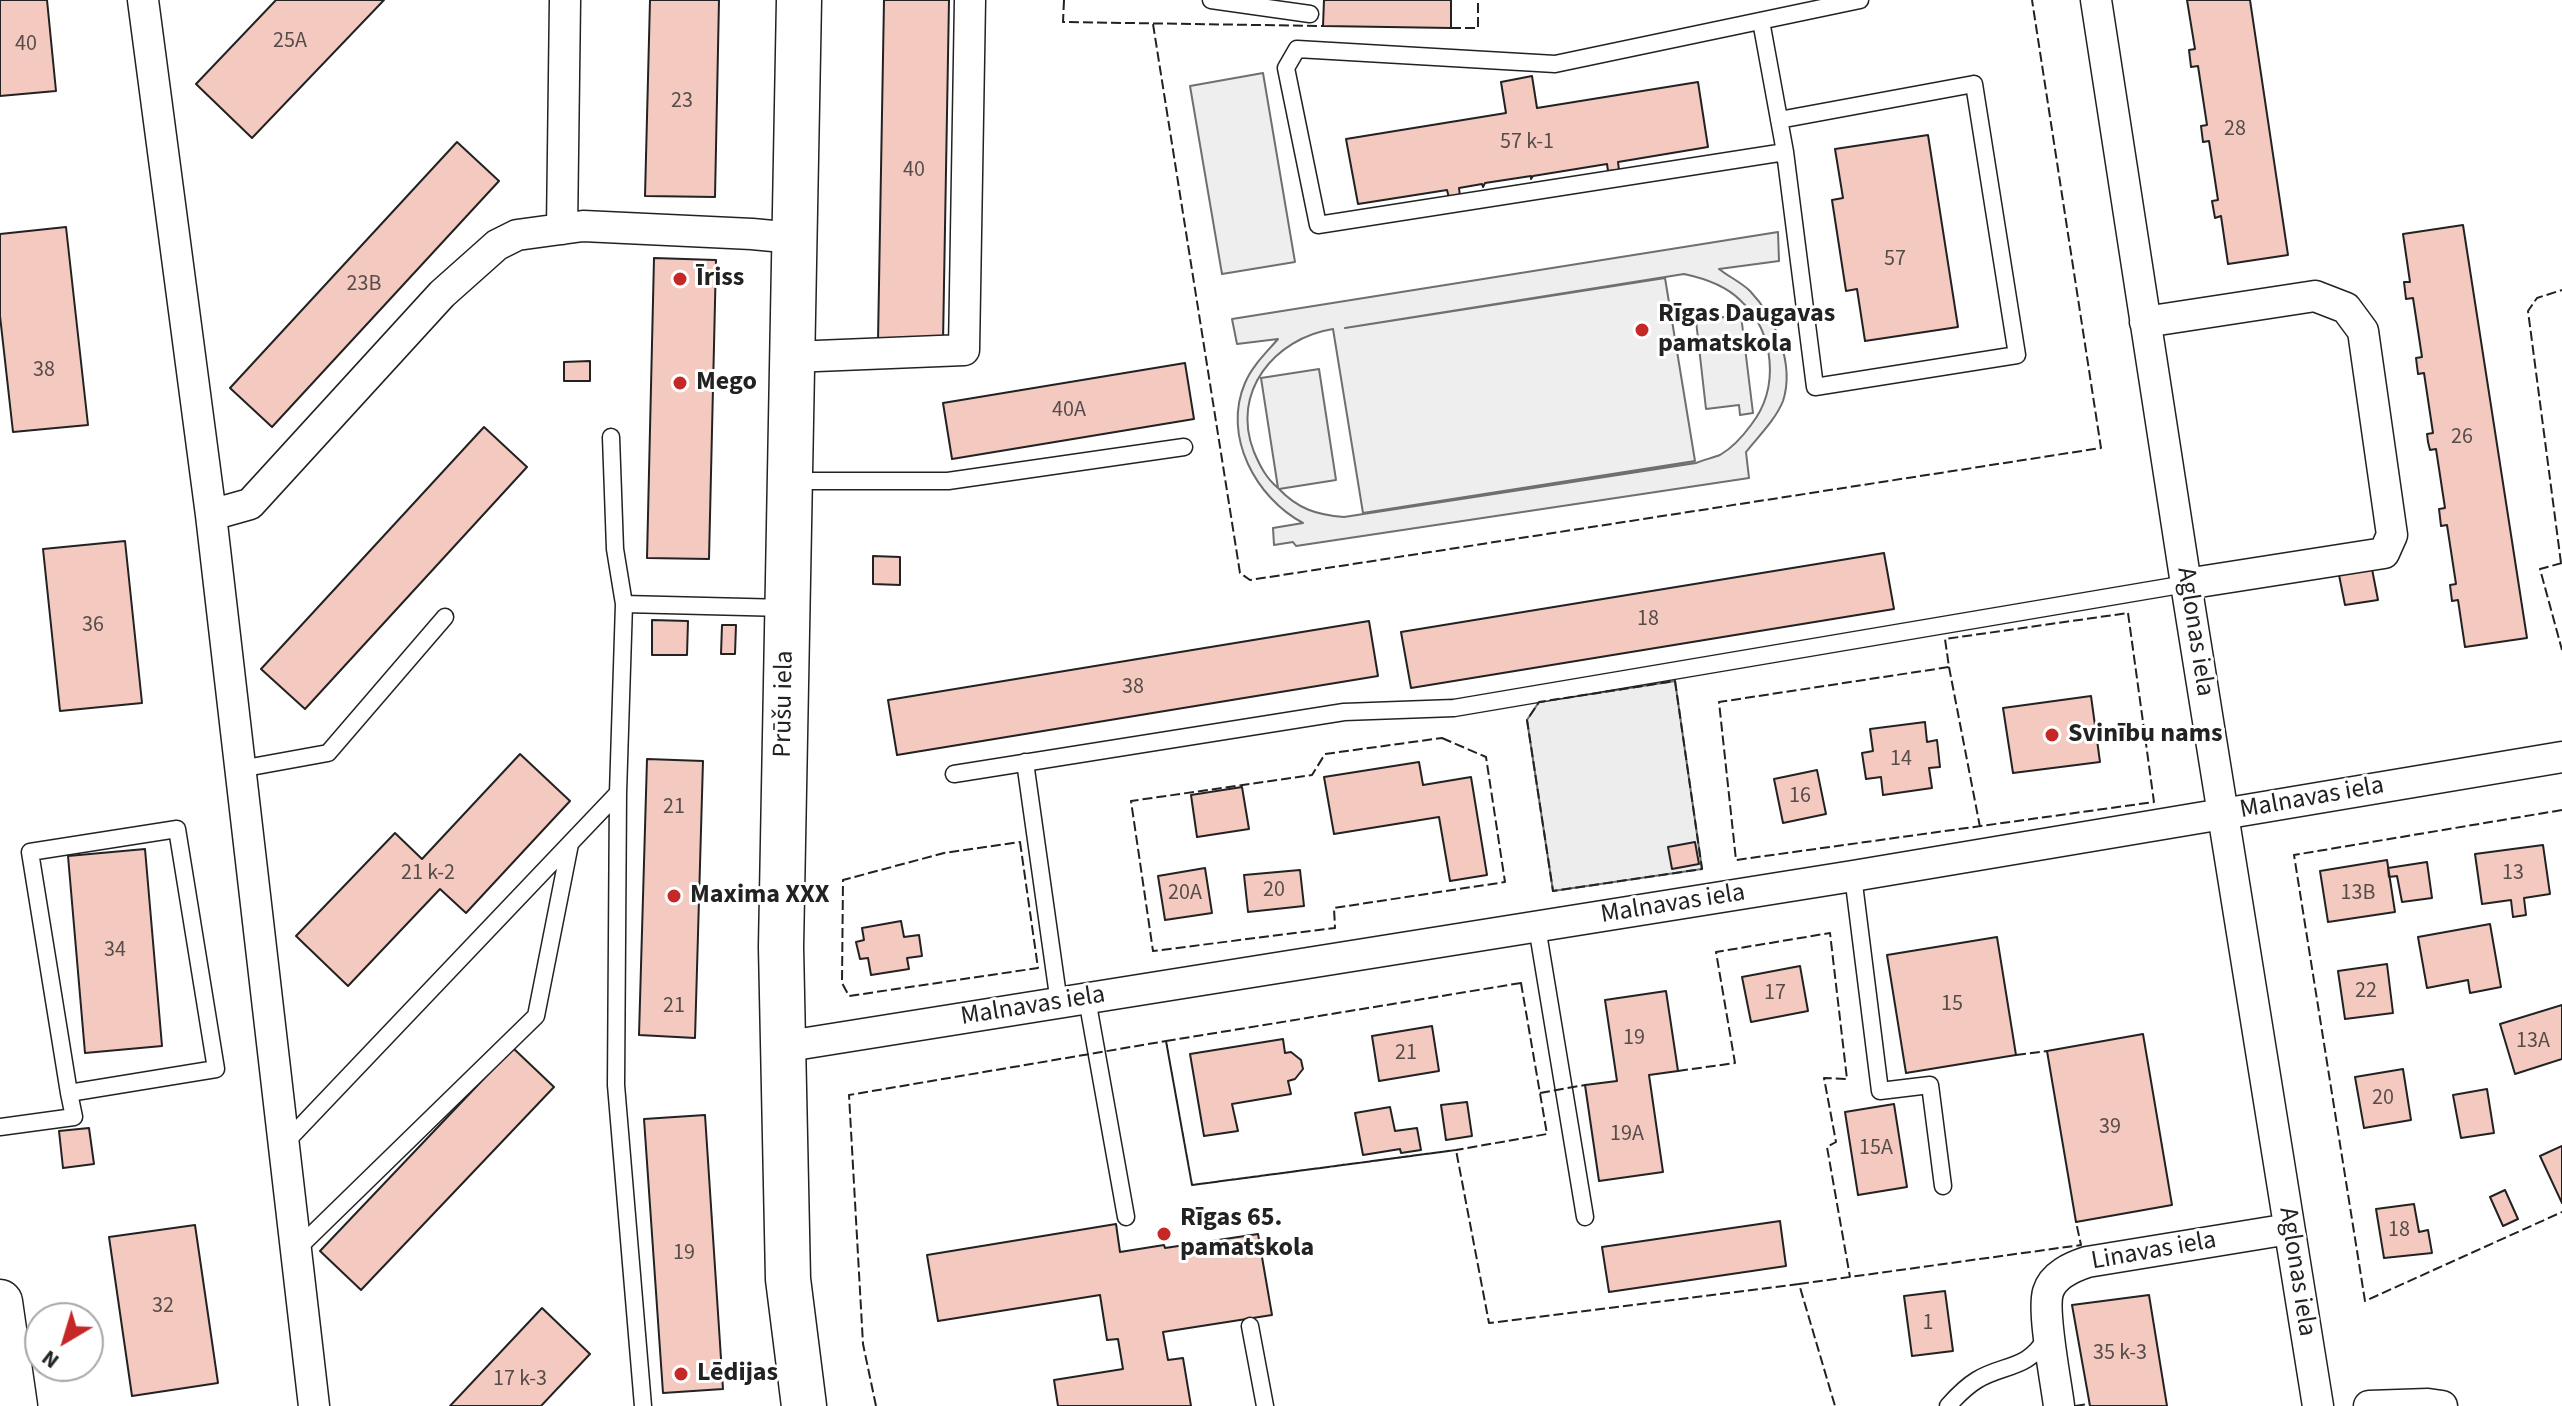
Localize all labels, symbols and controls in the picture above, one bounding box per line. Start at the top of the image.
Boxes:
house number: 25A [273,29,307,55]
house number: 40 [15,32,37,58]
house number: 23 [671,89,693,115]
house number: 28 [2224,117,2246,143]
house number: 57 k-1 [1500,130,1554,156]
house number: 40 [903,158,925,184]
house number: 57 [1884,247,1906,273]
place label: Īriss [696,263,744,295]
marker: Īriss [671,270,689,288]
house number: 23B [347,272,381,298]
place label: Rīgas Daugavas pamatskola [1658,299,1835,360]
marker: Rīgas Daugavas pamatskola [1633,321,1651,339]
house number: 38 [33,358,55,384]
place label: Mego [696,367,757,399]
marker: Mego [671,374,689,392]
house number: 40A [1052,398,1086,424]
house number: 26 [2451,425,2473,451]
street label: Aglonas iela [2168,565,2220,699]
house number: 18 [1637,607,1659,633]
house number: 36 [82,613,104,639]
street label: Prūšu iela [768,650,802,758]
house number: 38 [1122,675,1144,701]
place label: Svinību nams [2068,719,2223,751]
marker: Svinību nams [2043,726,2061,744]
house number: 14 [1890,747,1912,773]
street label: Malnavas iela [2237,771,2387,827]
house number: 16 [1789,784,1811,810]
house number: 21 [663,795,685,821]
house number: 21 k-2 [401,861,455,887]
house number: 13 [2502,861,2524,887]
house number: 20 [1263,878,1285,904]
street label: Malnavas iela [1599,878,1747,932]
place label: Maxima XXX [690,880,829,912]
house number: 20A [1168,881,1202,907]
house number: 13B [2341,881,2375,907]
marker: Maxima XXX [665,887,683,905]
house number: 34 [104,938,126,964]
house number: 22 [2355,979,2377,1005]
street label: Malnavas iela [959,980,1107,1034]
house number: 17 [1764,981,1786,1007]
house number: 15 [1941,992,1963,1018]
house number: 21 [663,994,685,1020]
house number: 19 [1623,1026,1645,1052]
house number: 13A [2516,1029,2550,1055]
house number: 21 [1395,1041,1417,1067]
house number: 20 [2372,1086,2394,1112]
house number: 39 [2099,1115,2121,1141]
house number: 19A [1610,1122,1644,1148]
house number: 15A [1859,1136,1893,1162]
place label: Rīgas 65. pamatskola [1180,1203,1314,1264]
street label: Aglonas iela [2270,1205,2322,1339]
house number: 18 [2388,1218,2410,1244]
marker: Rīgas 65. pamatskola [1155,1225,1173,1243]
street label: Linavas iela [2089,1226,2219,1278]
house number: 19 [673,1241,695,1267]
house number: 32 [152,1294,174,1320]
north arrow [24,1302,104,1382]
house number: 1 [1923,1311,1933,1337]
house number: 35 k-3 [2093,1341,2147,1367]
text: N [35,1342,66,1376]
place label: Lēdijas [697,1358,778,1390]
marker: Lēdijas [672,1365,690,1383]
house number: 17 k-3 [493,1367,547,1393]

